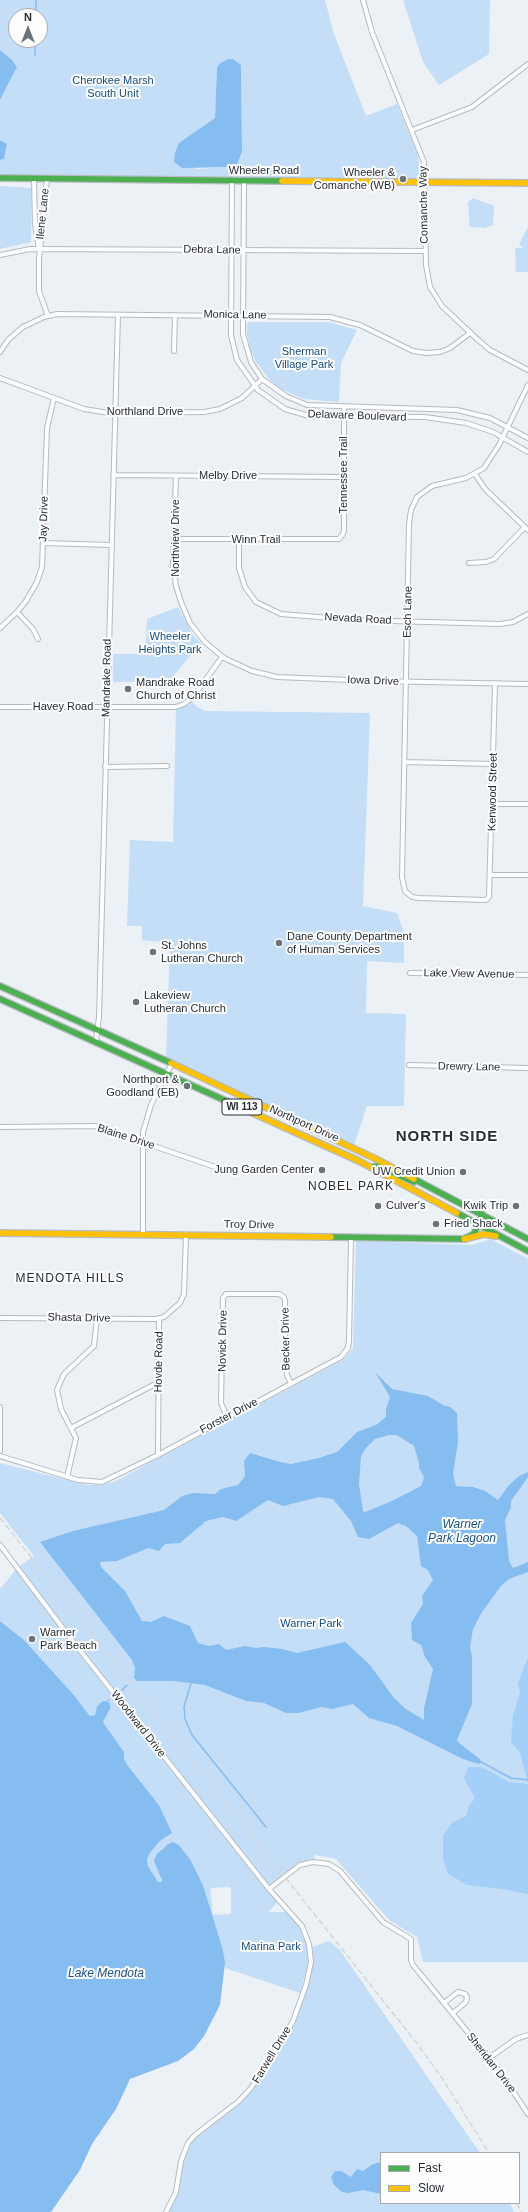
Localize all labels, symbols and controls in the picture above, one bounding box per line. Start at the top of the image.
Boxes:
north arrow [8,8,48,48]
text: N [24,11,32,23]
park label: Cherokee Marsh South Unit [72,74,154,100]
street label: Wheeler Road [229,164,299,178]
place label: Wheeler & Comanche (WB) [314,166,395,192]
street label: Comanche Way [417,166,431,244]
marker: Wheeler & Comanche (WB) [398,174,408,184]
street label: Ilene Lane [34,188,52,240]
street label: Debra Lane [183,243,241,257]
street label: Monica Lane [203,308,267,322]
park label: Sherman Village Park [275,345,333,371]
street label: Northland Drive [107,405,183,419]
street label: Delaware Boulevard [307,408,407,424]
street label: Tennessee Trail [337,436,351,514]
street label: Melby Drive [199,469,257,483]
street label: Jay Drive [37,496,51,542]
street label: Northview Drive [169,499,183,577]
street label: Winn Trail [231,533,281,547]
street label: Esch Lane [401,586,415,638]
street label: Nevada Road [324,611,392,627]
park label: Wheeler Heights Park [139,630,201,656]
street label: Mandrake Road [100,639,114,717]
street label: Iowa Drive [347,673,399,689]
place label: Mandrake Road Church of Christ [136,676,215,702]
marker: Mandrake Road Church of Christ [123,684,133,694]
street label: Havey Road [33,700,93,714]
street label: Kenwood Street [486,753,500,831]
place label: Dane County Department of Human Services [287,930,412,956]
marker: Dane County Department of Human Services [274,938,284,948]
place label: St. Johns Lutheran Church [161,939,243,965]
marker: St. Johns Lutheran Church [148,947,158,957]
street label: Lake View Avenue [424,967,514,981]
place label: Lakeview Lutheran Church [144,989,226,1015]
marker: Lakeview Lutheran Church [131,997,141,1007]
street label: Drewry Lane [438,1060,500,1074]
place label: Northport & Goodland (EB) [106,1073,179,1099]
marker: Northport & Goodland (EB) [182,1081,192,1091]
road number: WI 113 [222,1099,262,1115]
street label: Northport Drive [267,1103,341,1145]
street label: Blaine Drive [96,1122,156,1152]
district label: NORTH SIDE [396,1128,498,1146]
place label: Jung Garden Center [214,1163,314,1177]
marker: Jung Garden Center [317,1165,327,1175]
place label: UW Credit Union [372,1165,455,1179]
marker: UW Credit Union [458,1167,468,1177]
district label: NOBEL PARK [308,1180,394,1194]
place label: Culver's [386,1199,425,1213]
place label: Kwik Trip [463,1199,508,1213]
marker: Culver's [373,1201,383,1211]
marker: Kwik Trip [511,1201,521,1211]
place label: Fried Shack [444,1217,503,1231]
street label: Troy Drive [224,1218,274,1232]
marker: Fried Shack [431,1219,441,1229]
district label: MENDOTA HILLS [16,1272,124,1286]
street label: Becker Drive [279,1307,293,1371]
street label: Novick Drive [216,1310,230,1372]
street label: Shasta Drive [47,1311,111,1325]
street label: Hovde Road [152,1331,166,1393]
street label: Forster Drive [198,1395,260,1437]
water label: Warner Park Lagoon [428,1518,496,1546]
park label: Warner Park [280,1617,342,1631]
place label: Warner Park Beach [40,1626,97,1652]
marker: Warner Park Beach [27,1634,37,1644]
street label: Woodward Drive [108,1688,168,1760]
park label: Marina Park [241,1940,301,1954]
water label: Lake Mendota [68,1967,144,1981]
street label: Farwell Drive [250,2024,294,2086]
street label: Sheridan Drive [463,2030,519,2096]
legend [380,2152,520,2204]
text: Fast [418,2161,441,2175]
text: Slow [418,2181,444,2195]

